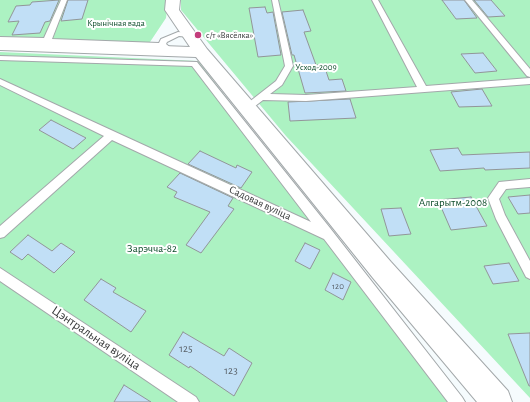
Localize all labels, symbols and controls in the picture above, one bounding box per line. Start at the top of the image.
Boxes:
park label: Крынічная вада [87,18,145,28]
marker: с/т «Вясёлка» [193,30,203,40]
place label: с/т «Вясёлка» [206,30,253,40]
park label: Усход-2009 [295,62,337,72]
street label: Садовая вуліца [227,183,293,223]
park label: Алгарытм-2008 [419,196,487,210]
park label: Зарэчча-82 [127,242,177,256]
house number: 120 [332,281,344,291]
street label: Цэнтральная вуліца [48,302,144,374]
house number: 125 [179,342,193,356]
house number: 123 [224,364,238,378]

